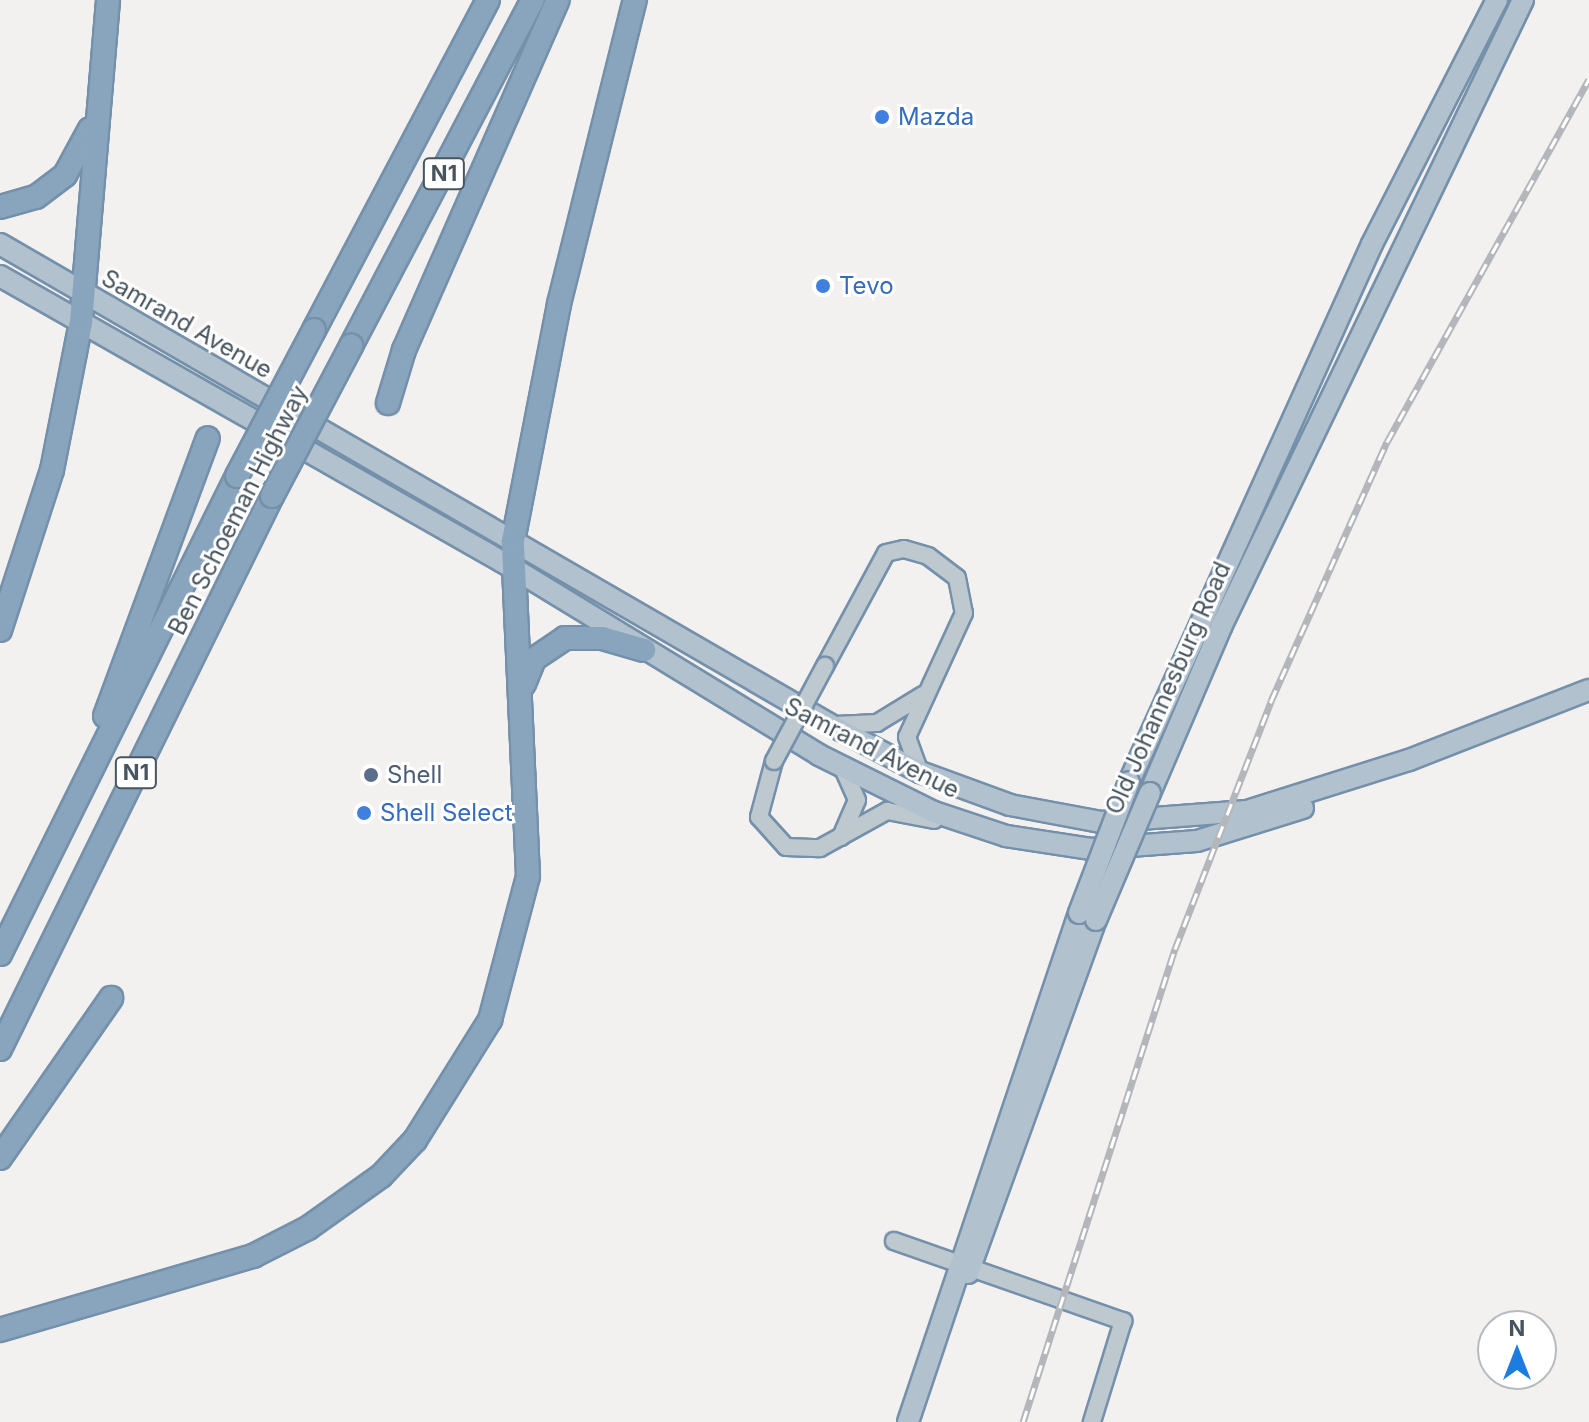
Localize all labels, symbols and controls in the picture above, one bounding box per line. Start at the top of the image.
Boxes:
place label: Mazda [898,103,974,131]
marker: Mazda [873,108,891,126]
road number: N1 [422,156,466,192]
street label: Samrand Avenue [97,263,277,385]
place label: Tevo [839,272,894,300]
marker: Tevo [814,277,832,295]
street label: Ben Schoeman Highway [162,380,314,640]
street label: Old Johannesburg Road [1099,557,1237,819]
street label: Samrand Avenue [780,692,964,804]
road number: N1 [114,755,158,791]
place label: Shell [387,761,442,789]
marker: Shell [362,766,380,784]
place label: Shell Select [380,799,513,827]
marker: Shell Select [355,804,373,822]
north arrow [1477,1310,1557,1390]
text: N [1509,1315,1525,1341]

